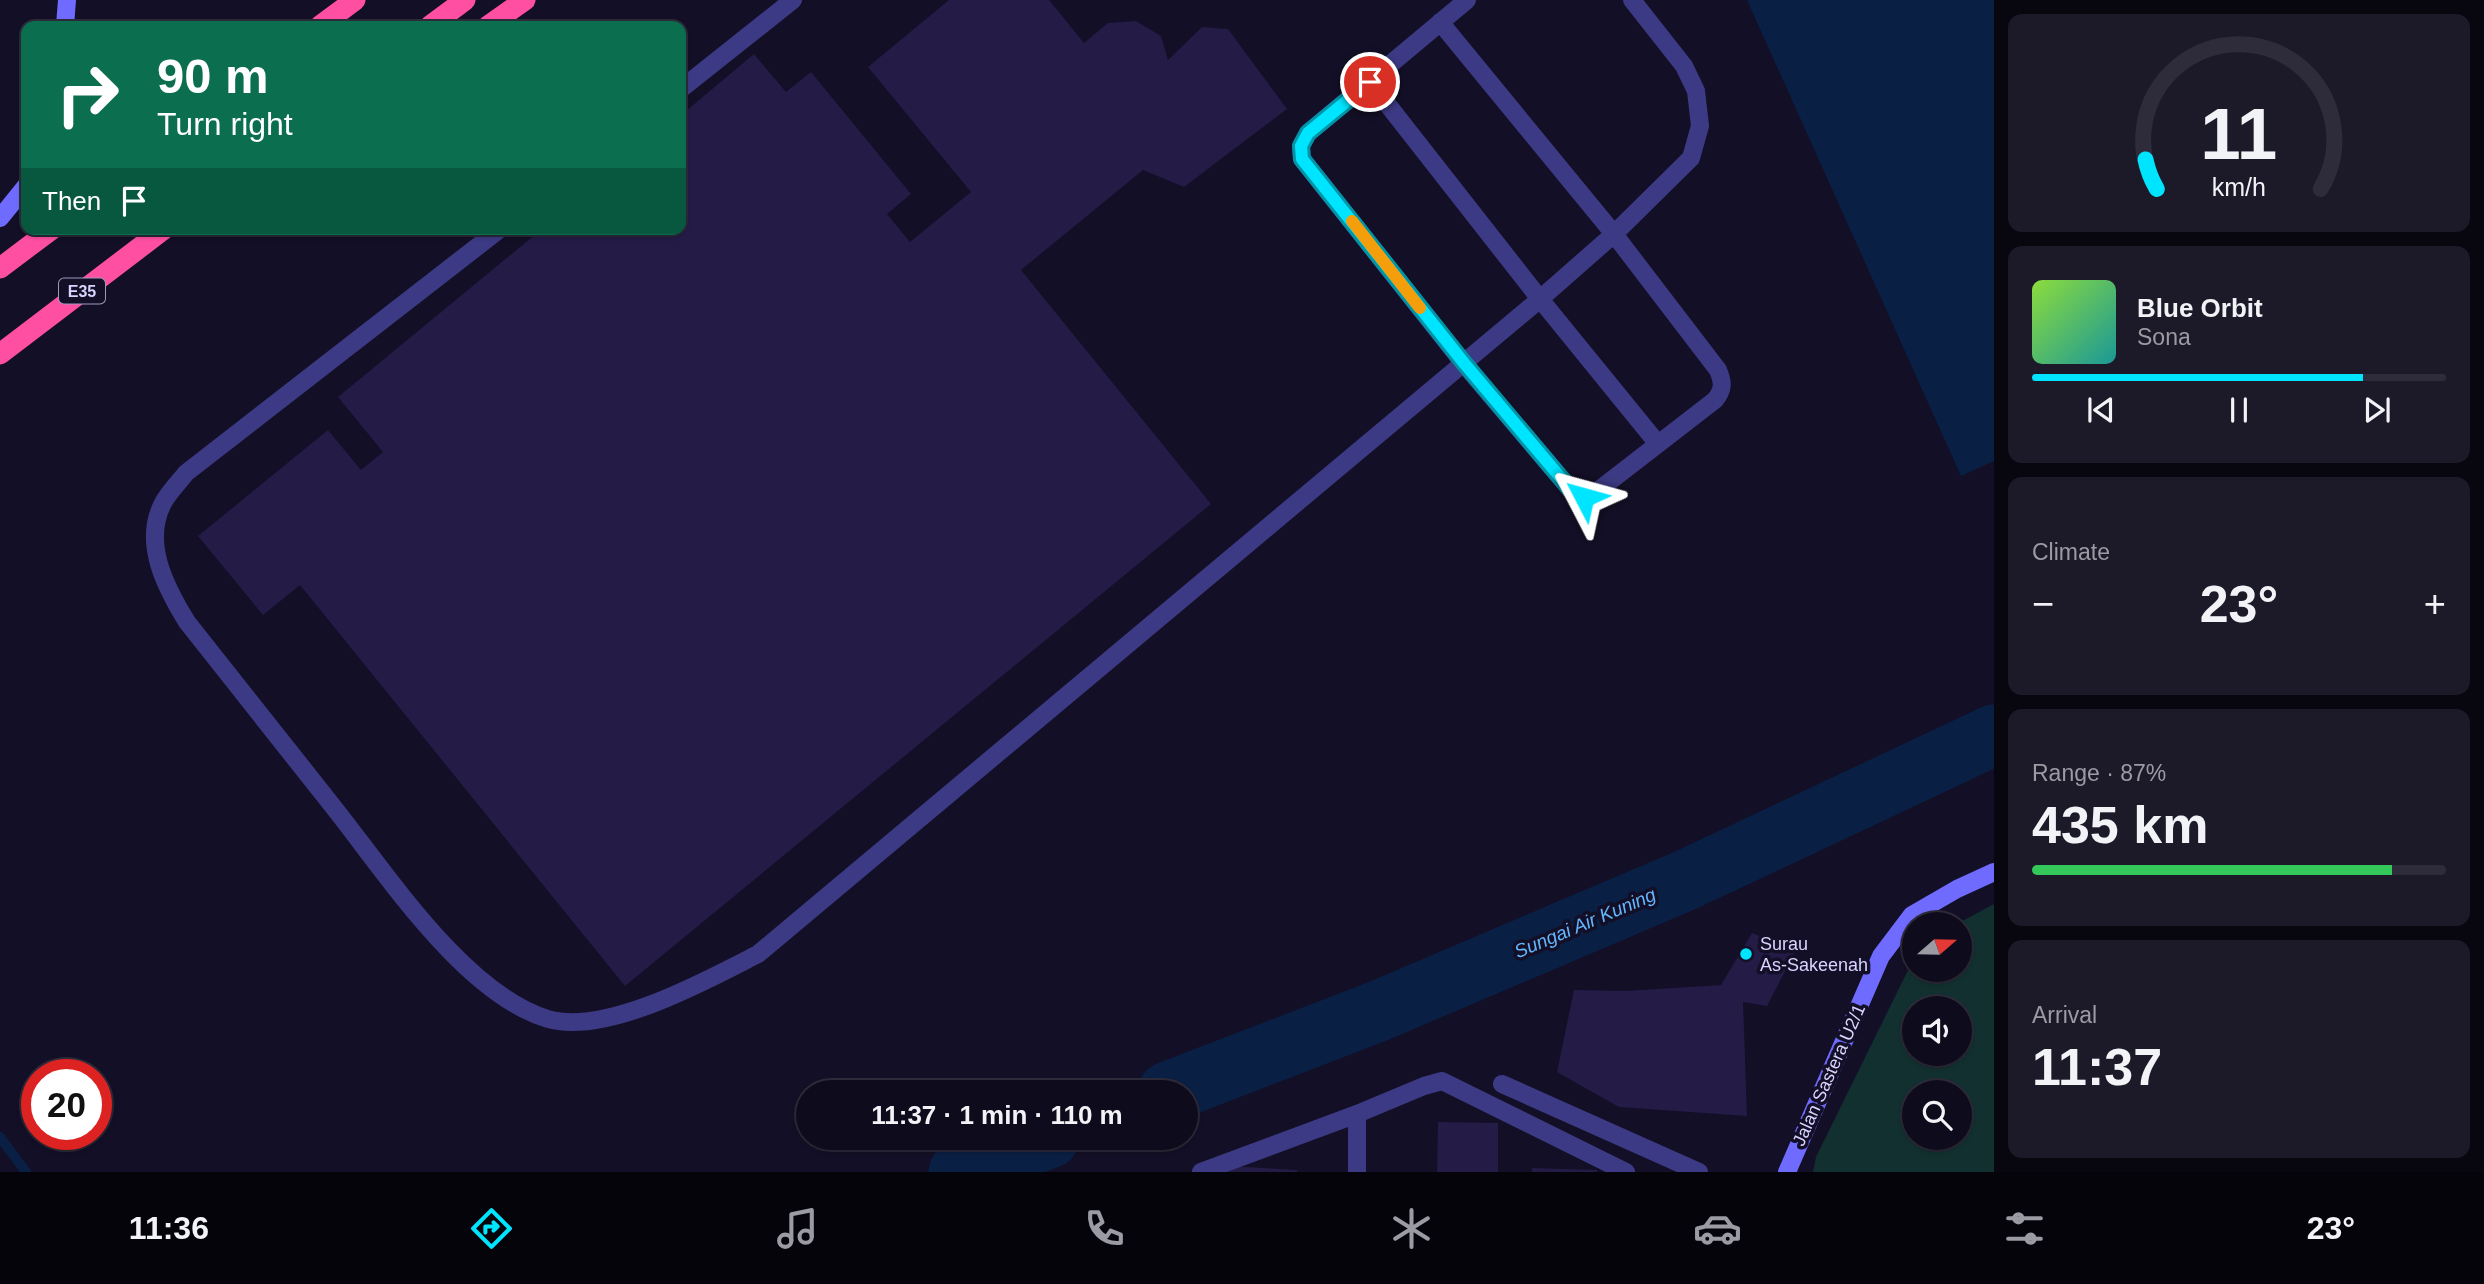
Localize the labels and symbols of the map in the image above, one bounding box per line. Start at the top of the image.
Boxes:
pin [1340,52,1400,112]
road number: E35 [59,278,105,304]
position arrow [1547,460,1621,534]
water label: Sungai Air Kuning [1511,884,1659,962]
north arrow [1902,912,1972,982]
place label: Surau As-Sakeenah [1760,934,1868,975]
marker: Surau As-Sakeenah [1738,946,1754,962]
street label: Jalan Sastera U2/1 [1789,1001,1869,1149]
speed limit sign: 20 [21,1059,112,1150]

